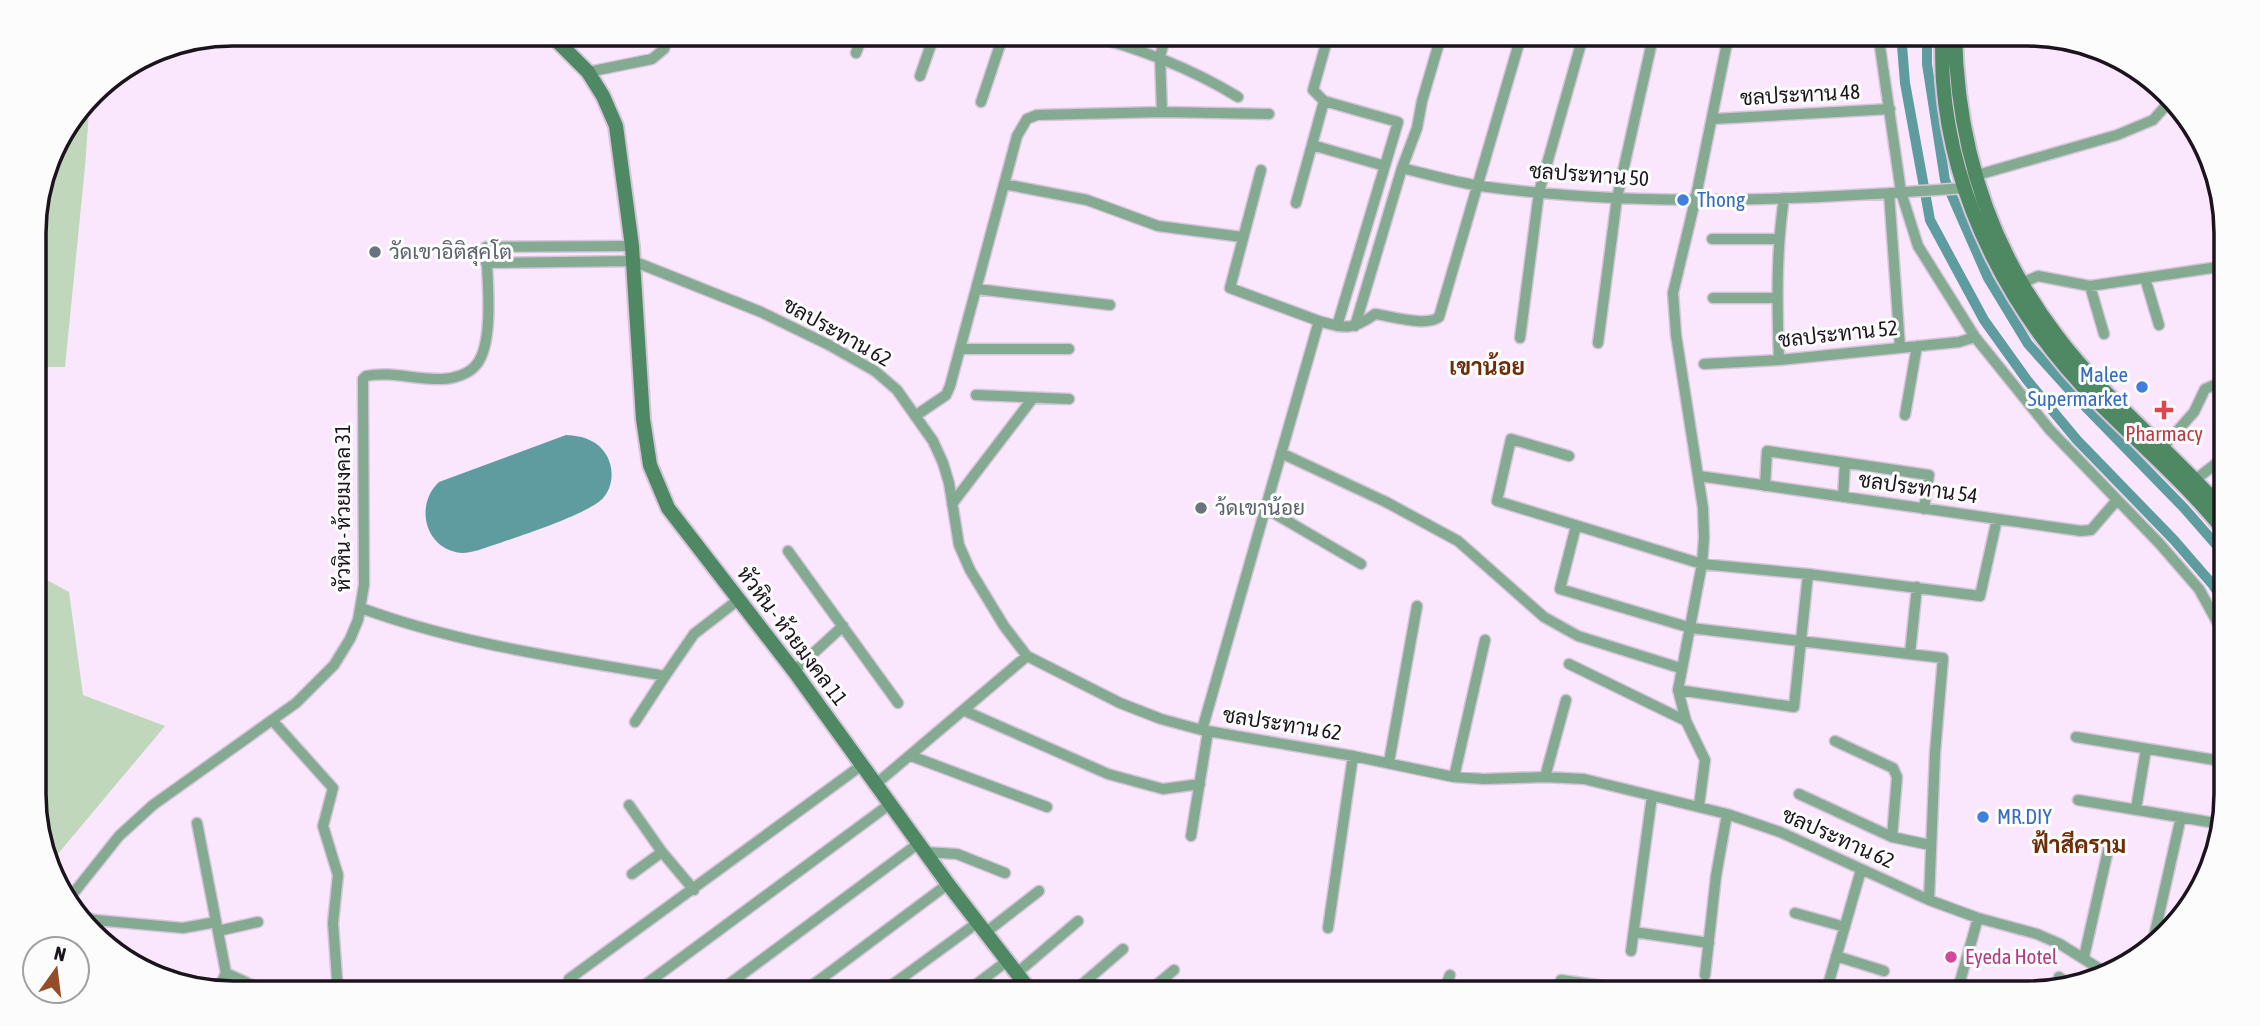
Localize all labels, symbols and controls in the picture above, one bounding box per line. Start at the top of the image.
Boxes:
street label: ชลประทาน 48 [1739,79,1861,109]
street label: ชลประทาน 50 [1528,158,1650,190]
place label: Thong [1697,187,1745,211]
marker: Thong [1675,192,1691,208]
place label: วัดเขาอิติสุคโต [389,239,512,266]
marker: วัดเขาอิติสุคโต [367,244,383,260]
street label: ชลประทาน 62 [779,292,896,371]
street label: ชลประทาน 52 [1777,315,1899,351]
district label: เขาน้อย [1449,351,1525,380]
place label: Malee Supermarket [2028,362,2128,410]
marker: Malee Supermarket [2134,379,2150,395]
marker: Pharmacy [2156,402,2172,418]
place label: Pharmacy [2125,421,2203,445]
street label: หัวหิน - ห้วยมงคล 31 [330,424,354,592]
street label: ชลประทาน 54 [1857,467,1979,507]
place label: ว้ดเขาน้อย [1215,495,1305,519]
marker: ว้ดเขาน้อย [1193,500,1209,516]
street label: หัวหิน - ห้วยมงคล 11 [733,561,853,710]
street label: ชลประทาน 62 [1221,702,1343,744]
street label: ชลประทาน 62 [1779,802,1898,872]
place label: MR.DIY [1997,804,2052,828]
marker: MR.DIY [1975,809,1991,825]
district label: ฟ้าสีคราม [2032,829,2126,858]
north arrow [21,935,91,1005]
text: N [52,941,68,966]
place label: Eyeda Hotel [1965,944,2058,968]
marker: Eyeda Hotel [1943,949,1959,965]

